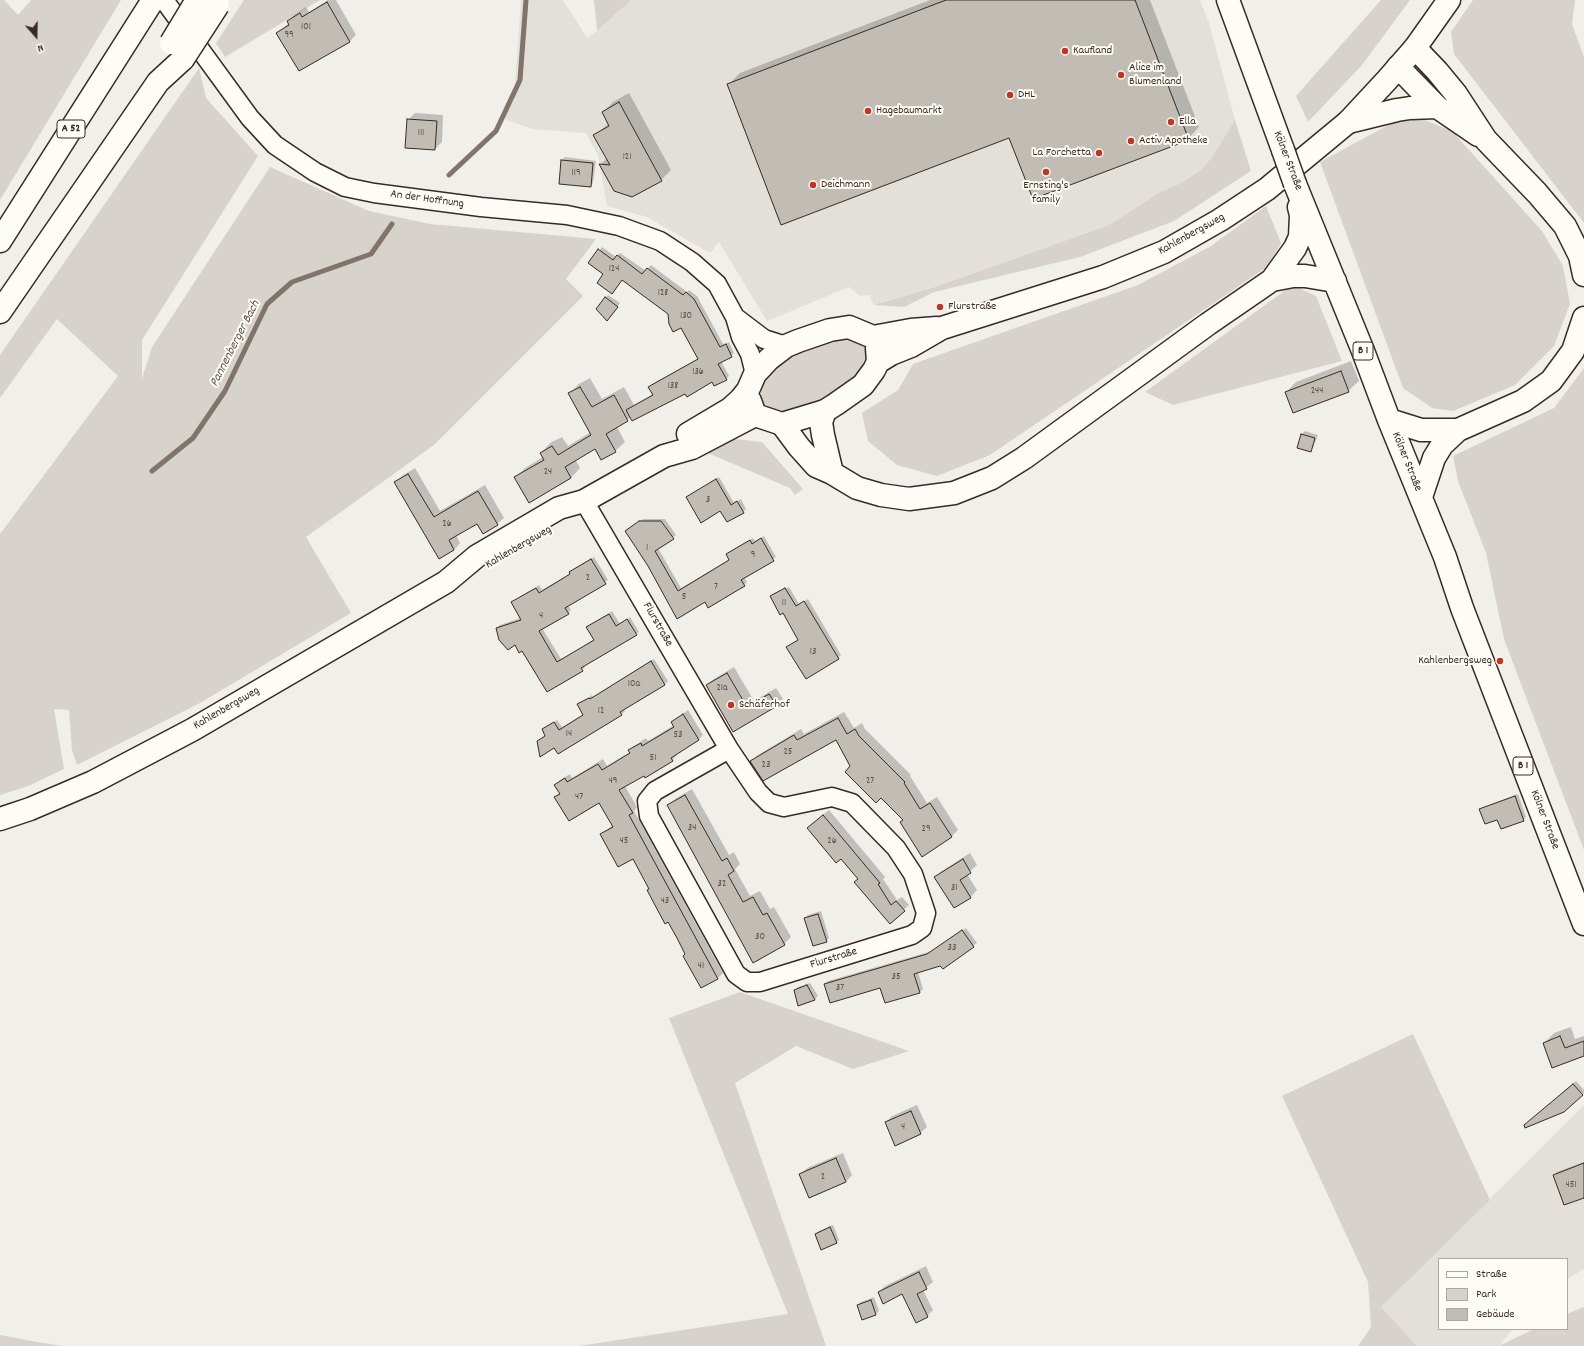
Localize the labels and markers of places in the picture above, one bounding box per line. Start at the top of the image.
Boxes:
place label: Kaufland [1073,44,1112,58]
marker: Kaufland [1060,46,1070,56]
place label: Alice im Blumenland [1129,61,1181,89]
marker: Alice im Blumenland [1116,70,1126,80]
place label: DHL [1018,88,1035,102]
marker: DHL [1005,90,1015,100]
place label: Hagebaumarkt [876,104,942,118]
marker: Hagebaumarkt [863,106,873,116]
place label: Ella [1179,115,1196,129]
marker: Ella [1166,117,1176,127]
place label: Activ Apotheke [1139,134,1208,148]
marker: Activ Apotheke [1126,136,1136,146]
place label: La Forchetta [1032,146,1091,160]
marker: La Forchetta [1094,148,1104,158]
marker: Ernsting's family [1041,167,1051,177]
place label: Deichmann [821,178,870,192]
place label: Ernsting's family [1023,179,1069,207]
marker: Deichmann [808,180,818,190]
place label: Flurstraße [948,300,996,314]
marker: Flurstraße [935,302,945,312]
place label: Kahlenbergsweg [1418,654,1492,668]
marker: Kahlenbergsweg [1495,656,1505,666]
place label: Schäferhof [739,698,790,712]
marker: Schäferhof [726,700,736,710]

